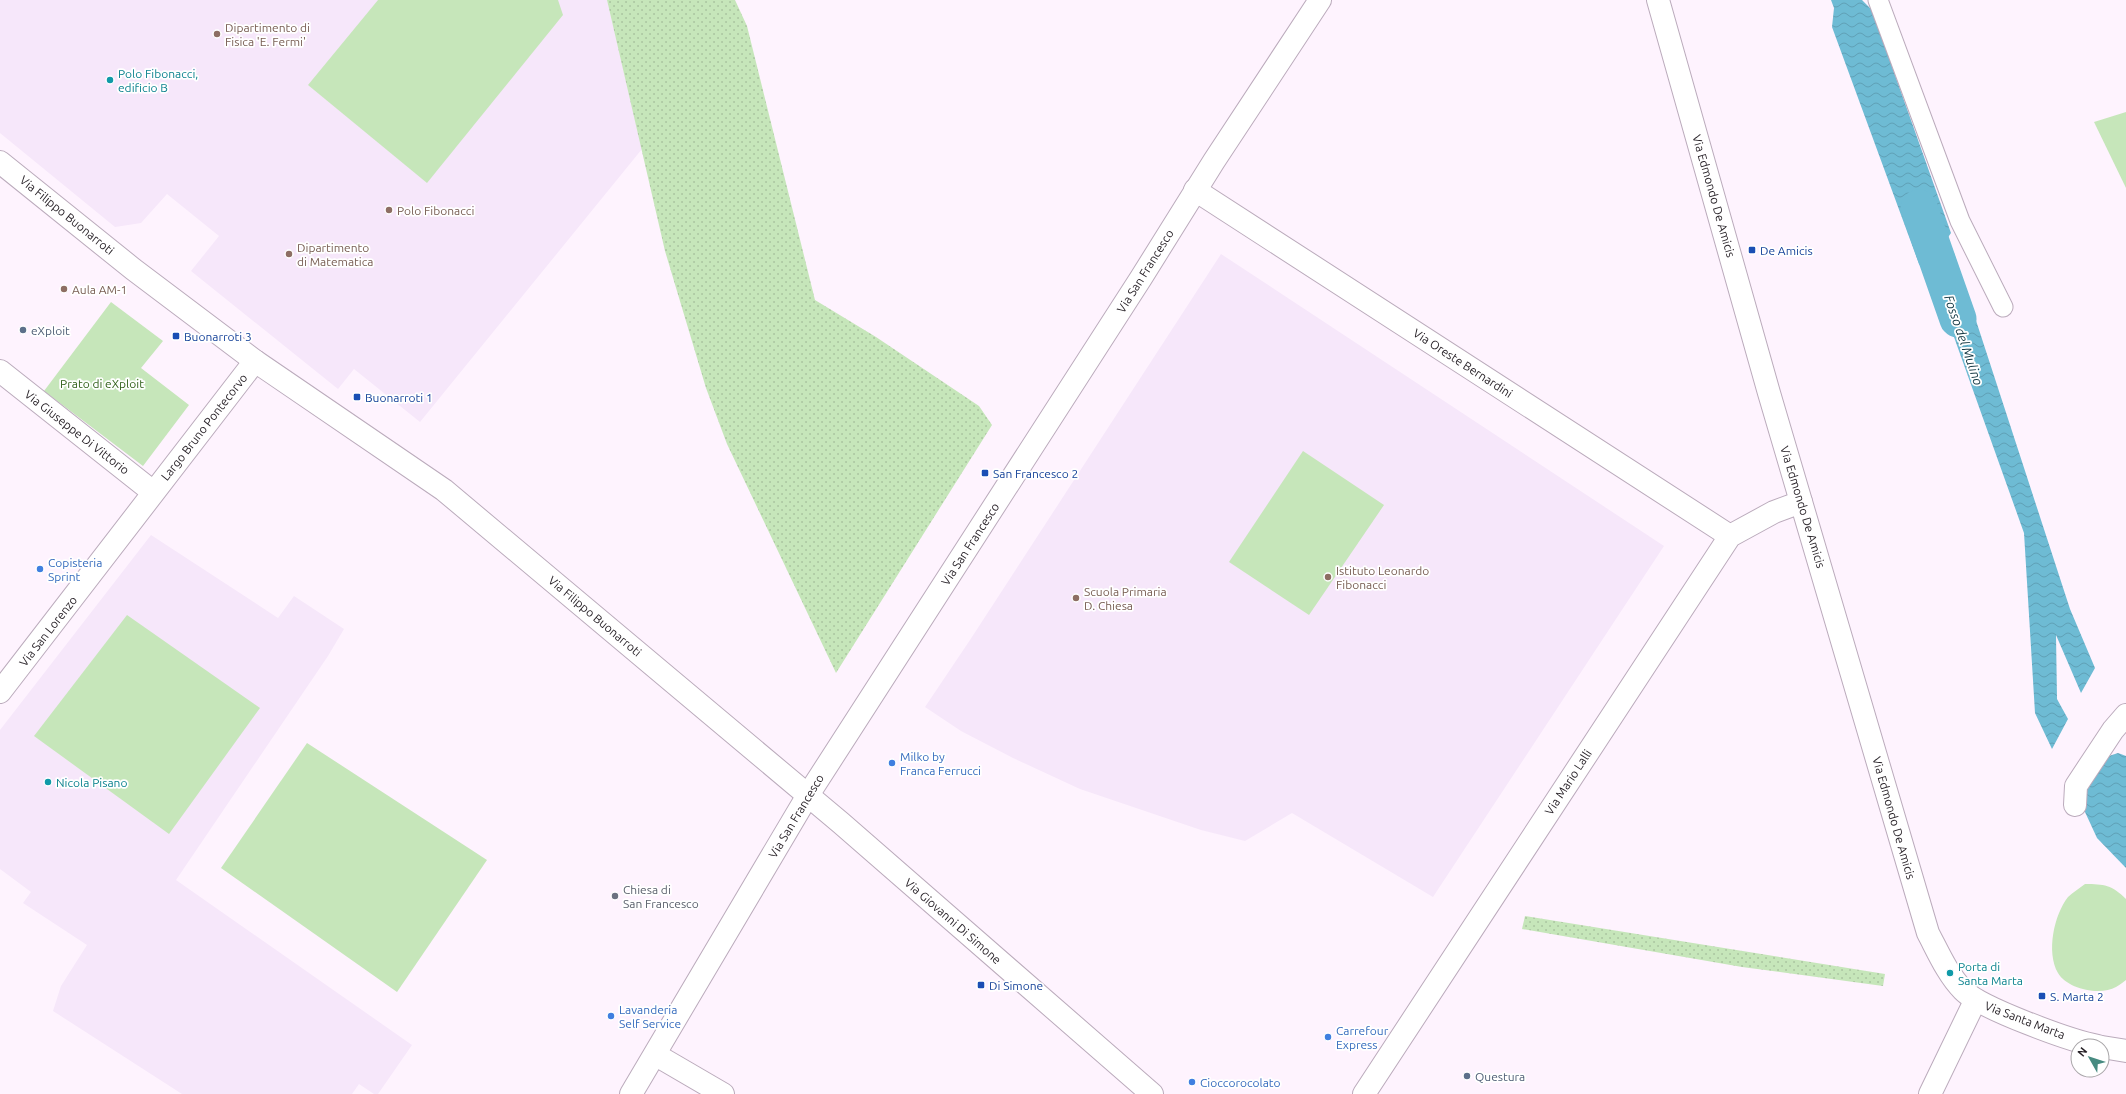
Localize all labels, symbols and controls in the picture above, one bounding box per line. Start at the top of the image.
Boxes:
place label: Dipartimento di Fisica 'E. Fermi' [225,21,310,48]
marker: Dipartimento di Fisica 'E. Fermi' [212,29,222,39]
place label: Polo Fibonacci, edificio B [118,67,198,94]
marker: Polo Fibonacci, edificio B [105,75,115,85]
street label: Via Edmondo De Amicis [1690,133,1738,259]
street label: Via Filippo Buonarroti [17,173,117,257]
place label: Polo Fibonacci [397,204,474,217]
marker: Polo Fibonacci [384,205,394,215]
street label: Via San Francesco [1114,227,1176,315]
place label: Dipartimento di Matematica [297,241,373,268]
place label: De Amicis [1760,244,1813,257]
marker: De Amicis [1747,245,1757,255]
marker: Dipartimento di Matematica [284,249,294,259]
place label: Aula AM-1 [72,283,127,296]
marker: Aula AM-1 [59,284,69,294]
water label: Fosso del Mulino [1942,293,1986,387]
place label: eXploit [31,324,70,337]
marker: eXploit [18,325,28,335]
street label: Via Oreste Bernardini [1411,326,1515,400]
place label: Buonarroti 3 [184,330,252,343]
marker: Buonarroti 3 [171,331,181,341]
street label: Largo Bruno Pontecorvo [158,371,250,483]
park label: Prato di eXploit [60,377,144,390]
street label: Via Giuseppe Di Vittorio [22,387,132,477]
place label: Buonarroti 1 [365,391,433,404]
marker: Buonarroti 1 [352,392,362,402]
street label: Via Edmondo De Amicis [1778,444,1828,570]
place label: San Francesco 2 [993,467,1078,480]
marker: San Francesco 2 [980,468,990,478]
street label: Via San Francesco [939,500,1001,588]
place label: Copisteria Sprint [48,556,102,583]
marker: Copisteria Sprint [35,564,45,574]
place label: Istituto Leonardo Fibonacci [1336,564,1429,591]
marker: Istituto Leonardo Fibonacci [1323,572,1333,582]
street label: Via Filippo Buonarroti [546,573,644,659]
place label: Scuola Primaria D. Chiesa [1084,585,1167,612]
street label: Via San Lorenzo [17,593,79,669]
marker: Scuola Primaria D. Chiesa [1071,593,1081,603]
street label: Via Mario Lalli [1542,747,1594,817]
place label: Milko by Franca Ferrucci [900,750,981,777]
street label: Via Edmondo De Amicis [1870,755,1918,881]
marker: Milko by Franca Ferrucci [887,758,897,768]
street label: Via San Francesco [766,772,826,860]
place label: Nicola Pisano [56,776,127,789]
marker: Nicola Pisano [43,777,53,787]
street label: Via Giovanni Di Simone [902,876,1004,966]
place label: Chiesa di San Francesco [623,883,699,910]
marker: Chiesa di San Francesco [610,891,620,901]
place label: Porta di Santa Marta [1958,960,2023,987]
marker: Porta di Santa Marta [1945,968,1955,978]
place label: Di Simone [989,979,1043,992]
marker: Di Simone [976,980,986,990]
place label: S. Marta 2 [2050,990,2104,1003]
marker: S. Marta 2 [2037,991,2047,1001]
street label: Via Santa Marta [1983,999,2067,1041]
place label: Lavanderia Self Service [619,1003,681,1030]
marker: Lavanderia Self Service [606,1011,616,1021]
place label: Carrefour Express [1336,1024,1389,1051]
marker: Carrefour Express [1323,1032,1333,1042]
north arrow [2070,1038,2110,1078]
text: N [2075,1045,2089,1059]
place label: Questura [1475,1070,1525,1083]
marker: Questura [1462,1071,1472,1081]
place label: Cioccorocolato [1200,1076,1281,1089]
marker: Cioccorocolato [1187,1077,1197,1087]

